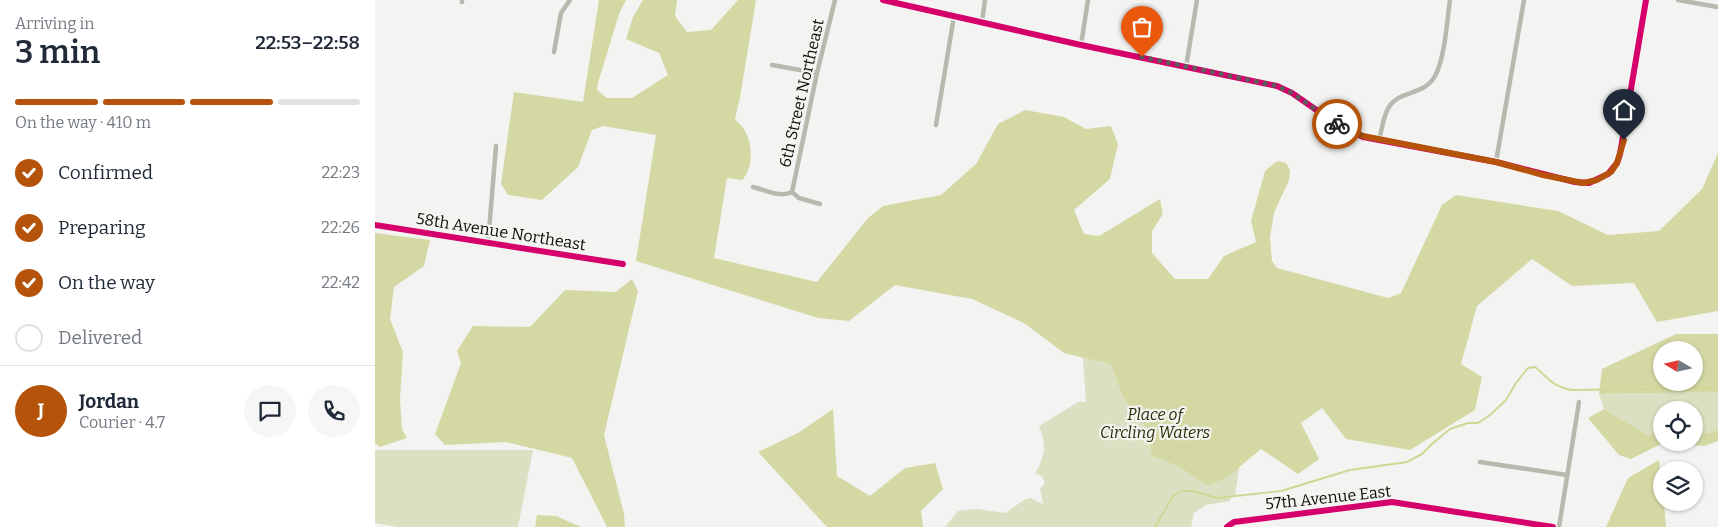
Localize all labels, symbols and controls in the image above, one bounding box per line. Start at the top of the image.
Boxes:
pin [1121,6,1163,57]
icon: bag [1128,13,1156,41]
text: Arriving in [15,14,94,33]
street label: 6th Street Northeast [775,17,828,169]
text: 22:53–22:58 [255,31,360,54]
text: 3 min [15,33,100,71]
pin [1603,89,1645,140]
icon: home [1610,96,1638,124]
courier [1312,99,1362,149]
icon: bike [1323,110,1351,138]
text: On the way · 410 m [15,113,151,132]
icon: check [15,159,43,187]
text: Confirmed [58,161,153,184]
text: 22:23 [321,163,360,182]
street label: 58th Avenue Northeast [415,209,587,254]
icon: check [15,214,43,242]
text: Preparing [58,216,146,239]
text: 22:26 [321,218,360,237]
icon: check [15,269,43,297]
text: On the way [58,271,155,294]
text: 22:42 [321,273,360,292]
text: Delivered [58,326,142,349]
north arrow [1653,341,1703,391]
map controls [1653,341,1703,511]
button: chat [244,385,296,437]
button: phone [308,385,360,437]
text: Jordan [79,390,139,413]
text: J [38,399,44,422]
button: locate [1653,401,1703,451]
park label: Place of Circling Waters [1100,405,1210,442]
text: Courier · 4.7 [79,413,165,432]
button: layers [1653,461,1703,511]
street label: 57th Avenue East [1264,481,1392,514]

